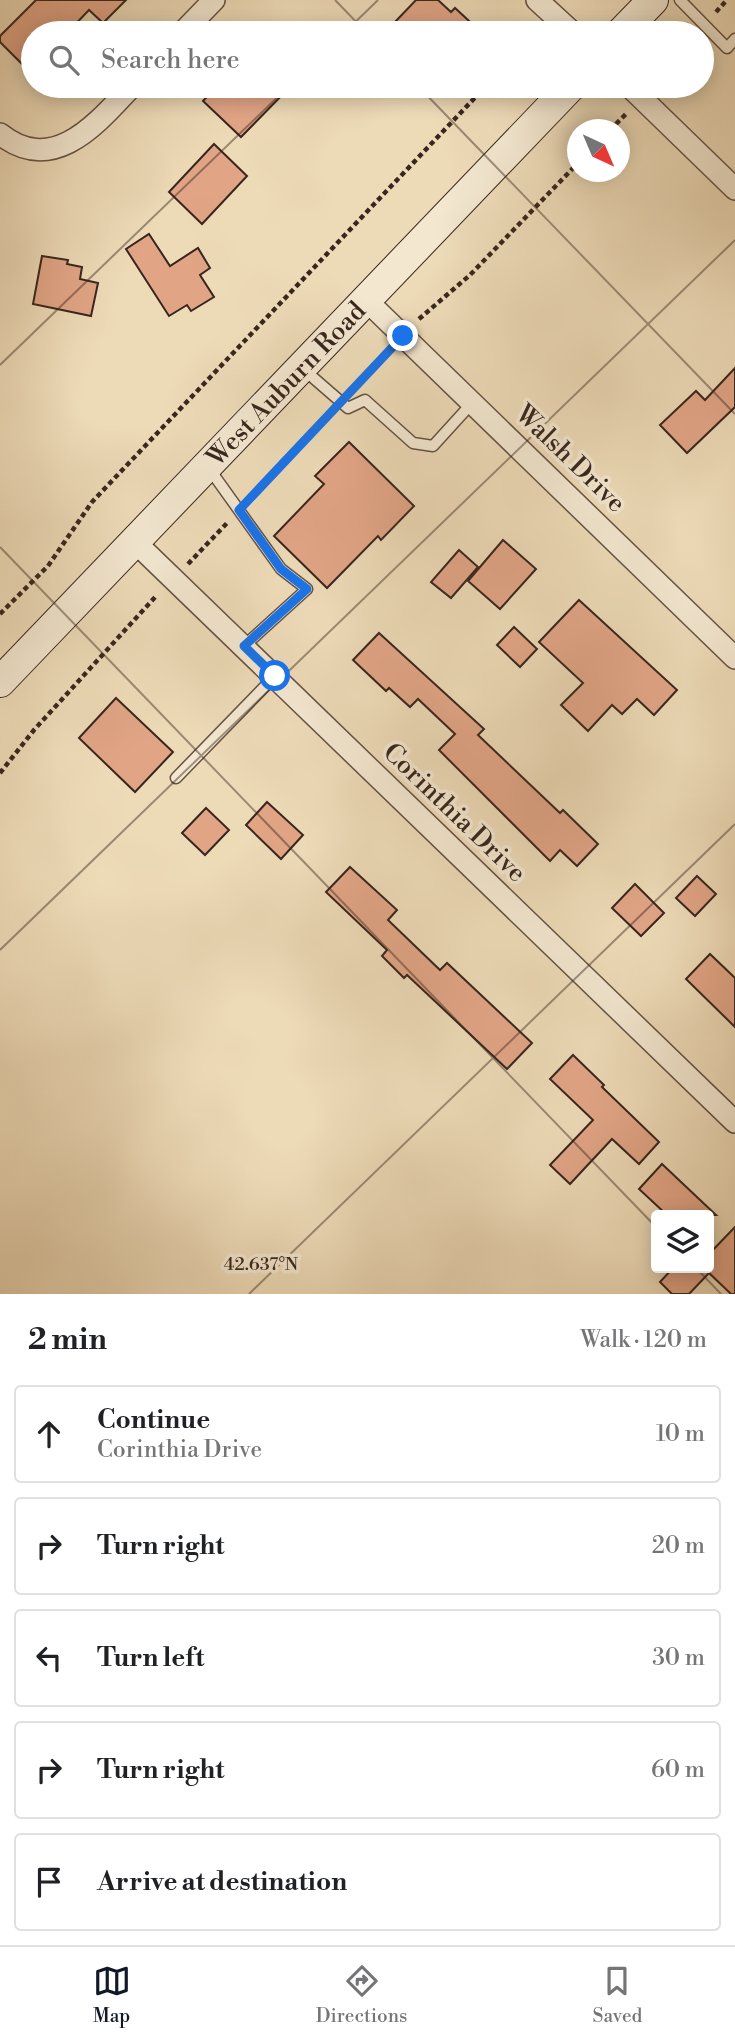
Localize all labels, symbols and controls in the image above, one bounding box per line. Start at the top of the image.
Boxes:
search box [21,21,714,98]
icon: search [45,41,83,79]
text: Search here [101,44,240,76]
north arrow [567,119,630,182]
street label: West Auburn Road [199,295,373,474]
route end [387,320,418,351]
street label: Walsh Drive [508,397,632,519]
route start [259,660,290,691]
street label: Corinthia Drive [376,736,533,889]
map controls [651,1210,714,1273]
button: layers [651,1210,714,1273]
text: 42.637°N [224,1253,299,1276]
text: 2 min [28,1321,107,1359]
text: Walk · 120 m [580,1326,707,1354]
text: Continue [97,1404,210,1436]
icon: ahead [30,1415,68,1453]
text: 10 m [656,1420,705,1448]
text: Corinthia Drive [97,1436,262,1464]
icon: right [30,1527,68,1565]
text: Turn right [97,1530,225,1562]
text: 20 m [652,1532,705,1560]
icon: left [30,1639,68,1677]
text: Turn left [97,1642,205,1674]
text: 30 m [652,1644,705,1672]
icon: right [30,1751,68,1789]
text: Turn right [97,1754,225,1786]
text: 60 m [651,1756,705,1784]
icon: arrive [30,1863,68,1901]
text: Arrive at destination [97,1866,347,1898]
tab: Map [93,1962,131,2028]
tab: Directions [316,1962,407,2028]
tab: Saved [593,1962,642,2028]

